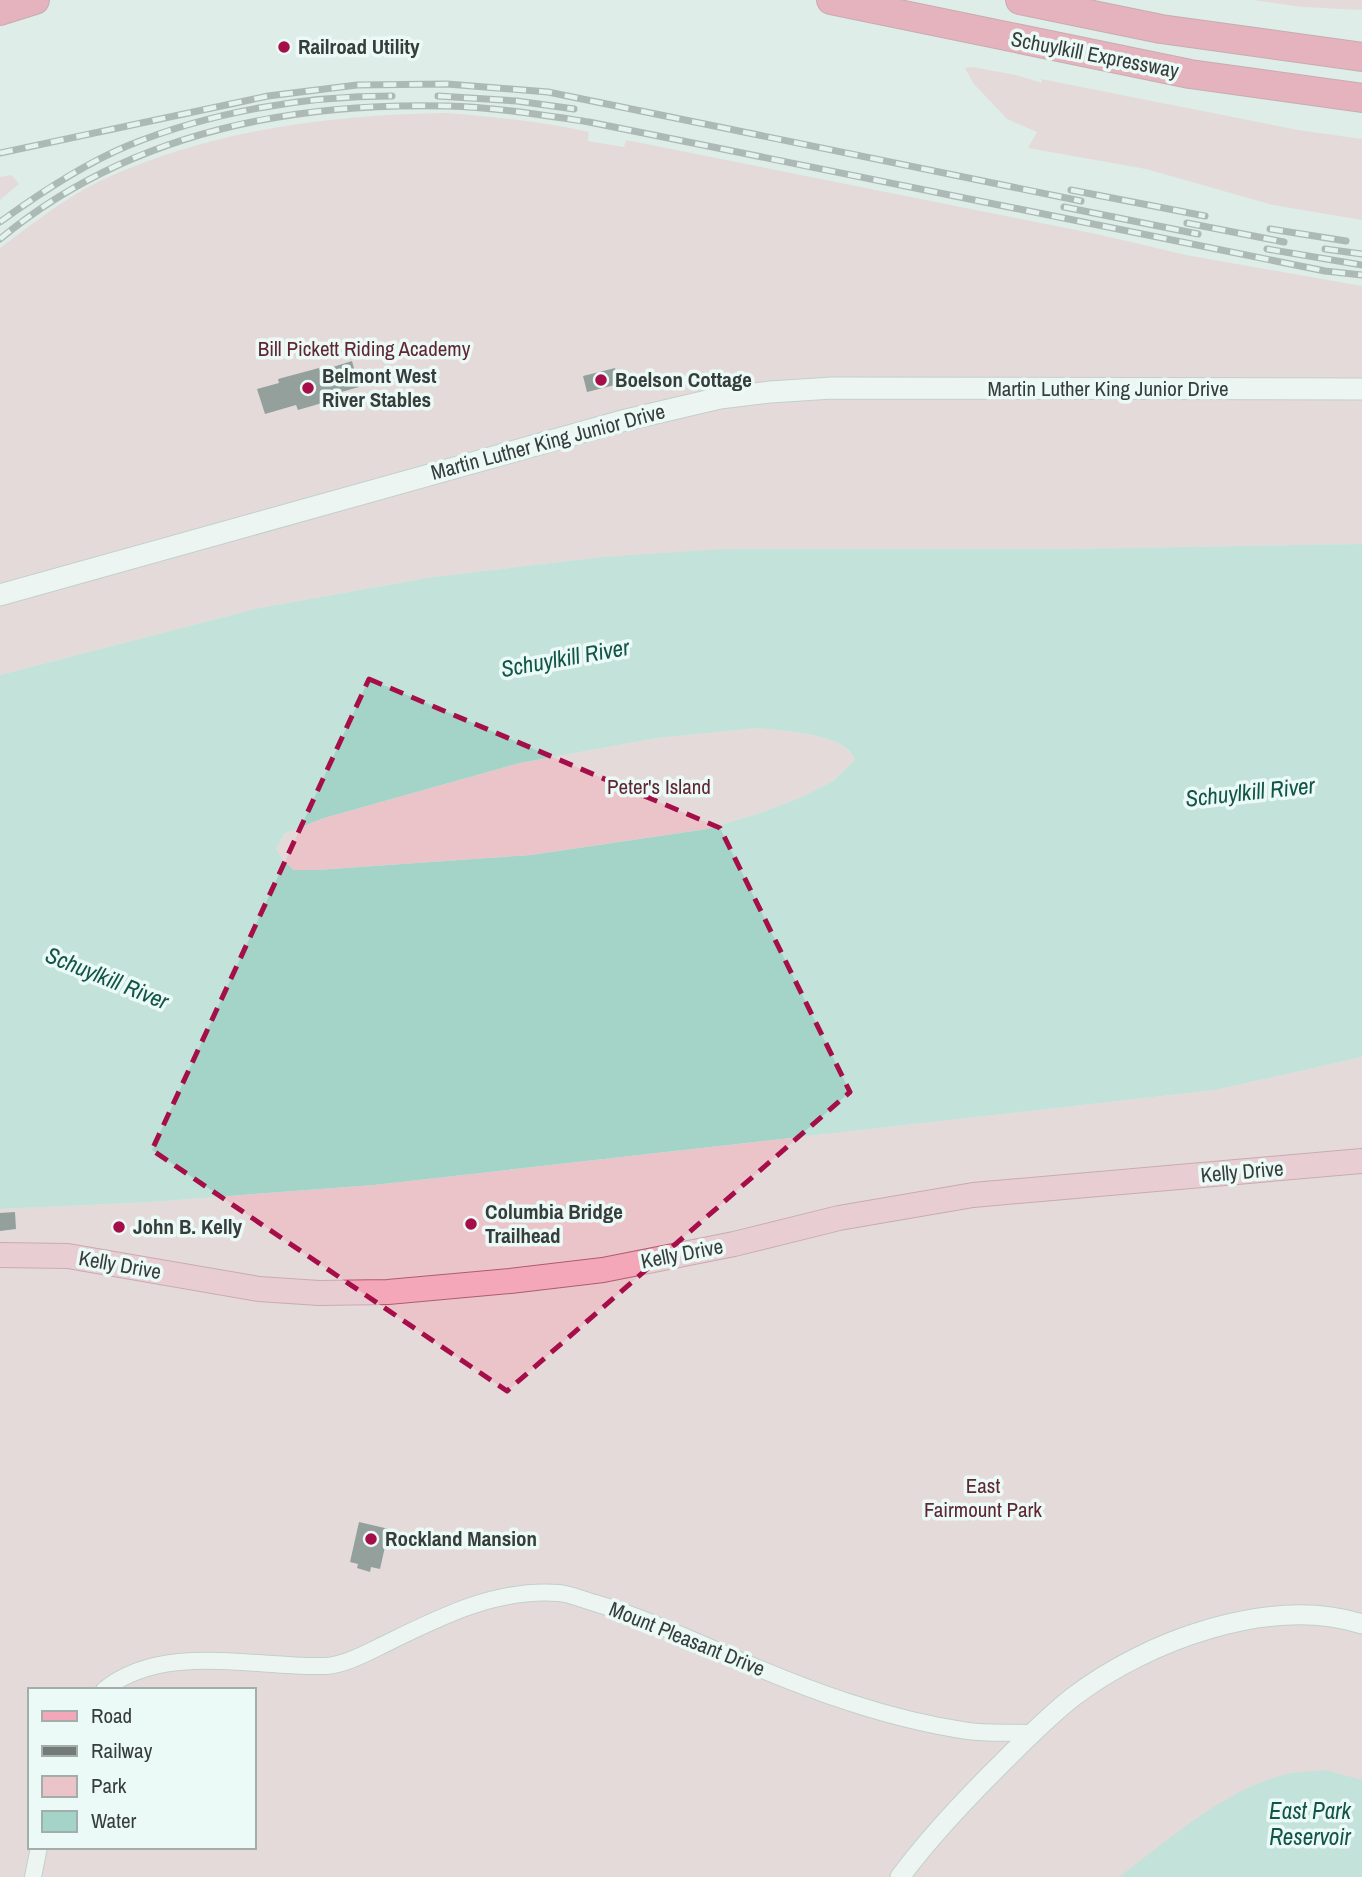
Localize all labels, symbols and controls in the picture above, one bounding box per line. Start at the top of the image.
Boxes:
street label: Schuylkill Expressway [1009,24,1182,85]
place label: Railroad Utility [298,32,420,61]
marker: Railroad Utility [276,39,292,55]
park label: Bill Pickett Riding Academy [258,334,471,363]
place label: Belmont West River Stables [322,361,437,414]
place label: Boelson Cottage [615,365,752,394]
marker: Boelson Cottage [593,372,609,388]
street label: Martin Luther King Junior Drive [987,374,1229,403]
marker: Belmont West River Stables [300,380,316,396]
street label: Martin Luther King Junior Drive [428,396,668,487]
water label: Schuylkill River [498,631,632,684]
water label: Schuylkill River [1184,769,1317,814]
park label: Peter's Island [607,772,711,801]
water label: Schuylkill River [41,939,174,1017]
street label: Kelly Drive [1199,1153,1285,1190]
place label: Columbia Bridge Trailhead [485,1197,623,1250]
place label: John B. Kelly [133,1212,243,1241]
marker: Columbia Bridge Trailhead [463,1216,479,1232]
marker: John B. Kelly [111,1219,127,1235]
street label: Kelly Drive [638,1231,726,1276]
street label: Kelly Drive [77,1243,164,1286]
park label: East Fairmount Park [924,1471,1042,1524]
place label: Rockland Mansion [385,1524,537,1553]
marker: Rockland Mansion [363,1531,379,1547]
street label: Mount Pleasant Drive [605,1594,769,1683]
legend [28,1688,256,1849]
text: Road [91,1701,132,1730]
text: Railway [91,1736,153,1765]
text: Park [91,1771,127,1800]
water label: East Park Reservoir [1269,1795,1352,1852]
text: Water [91,1806,137,1835]

